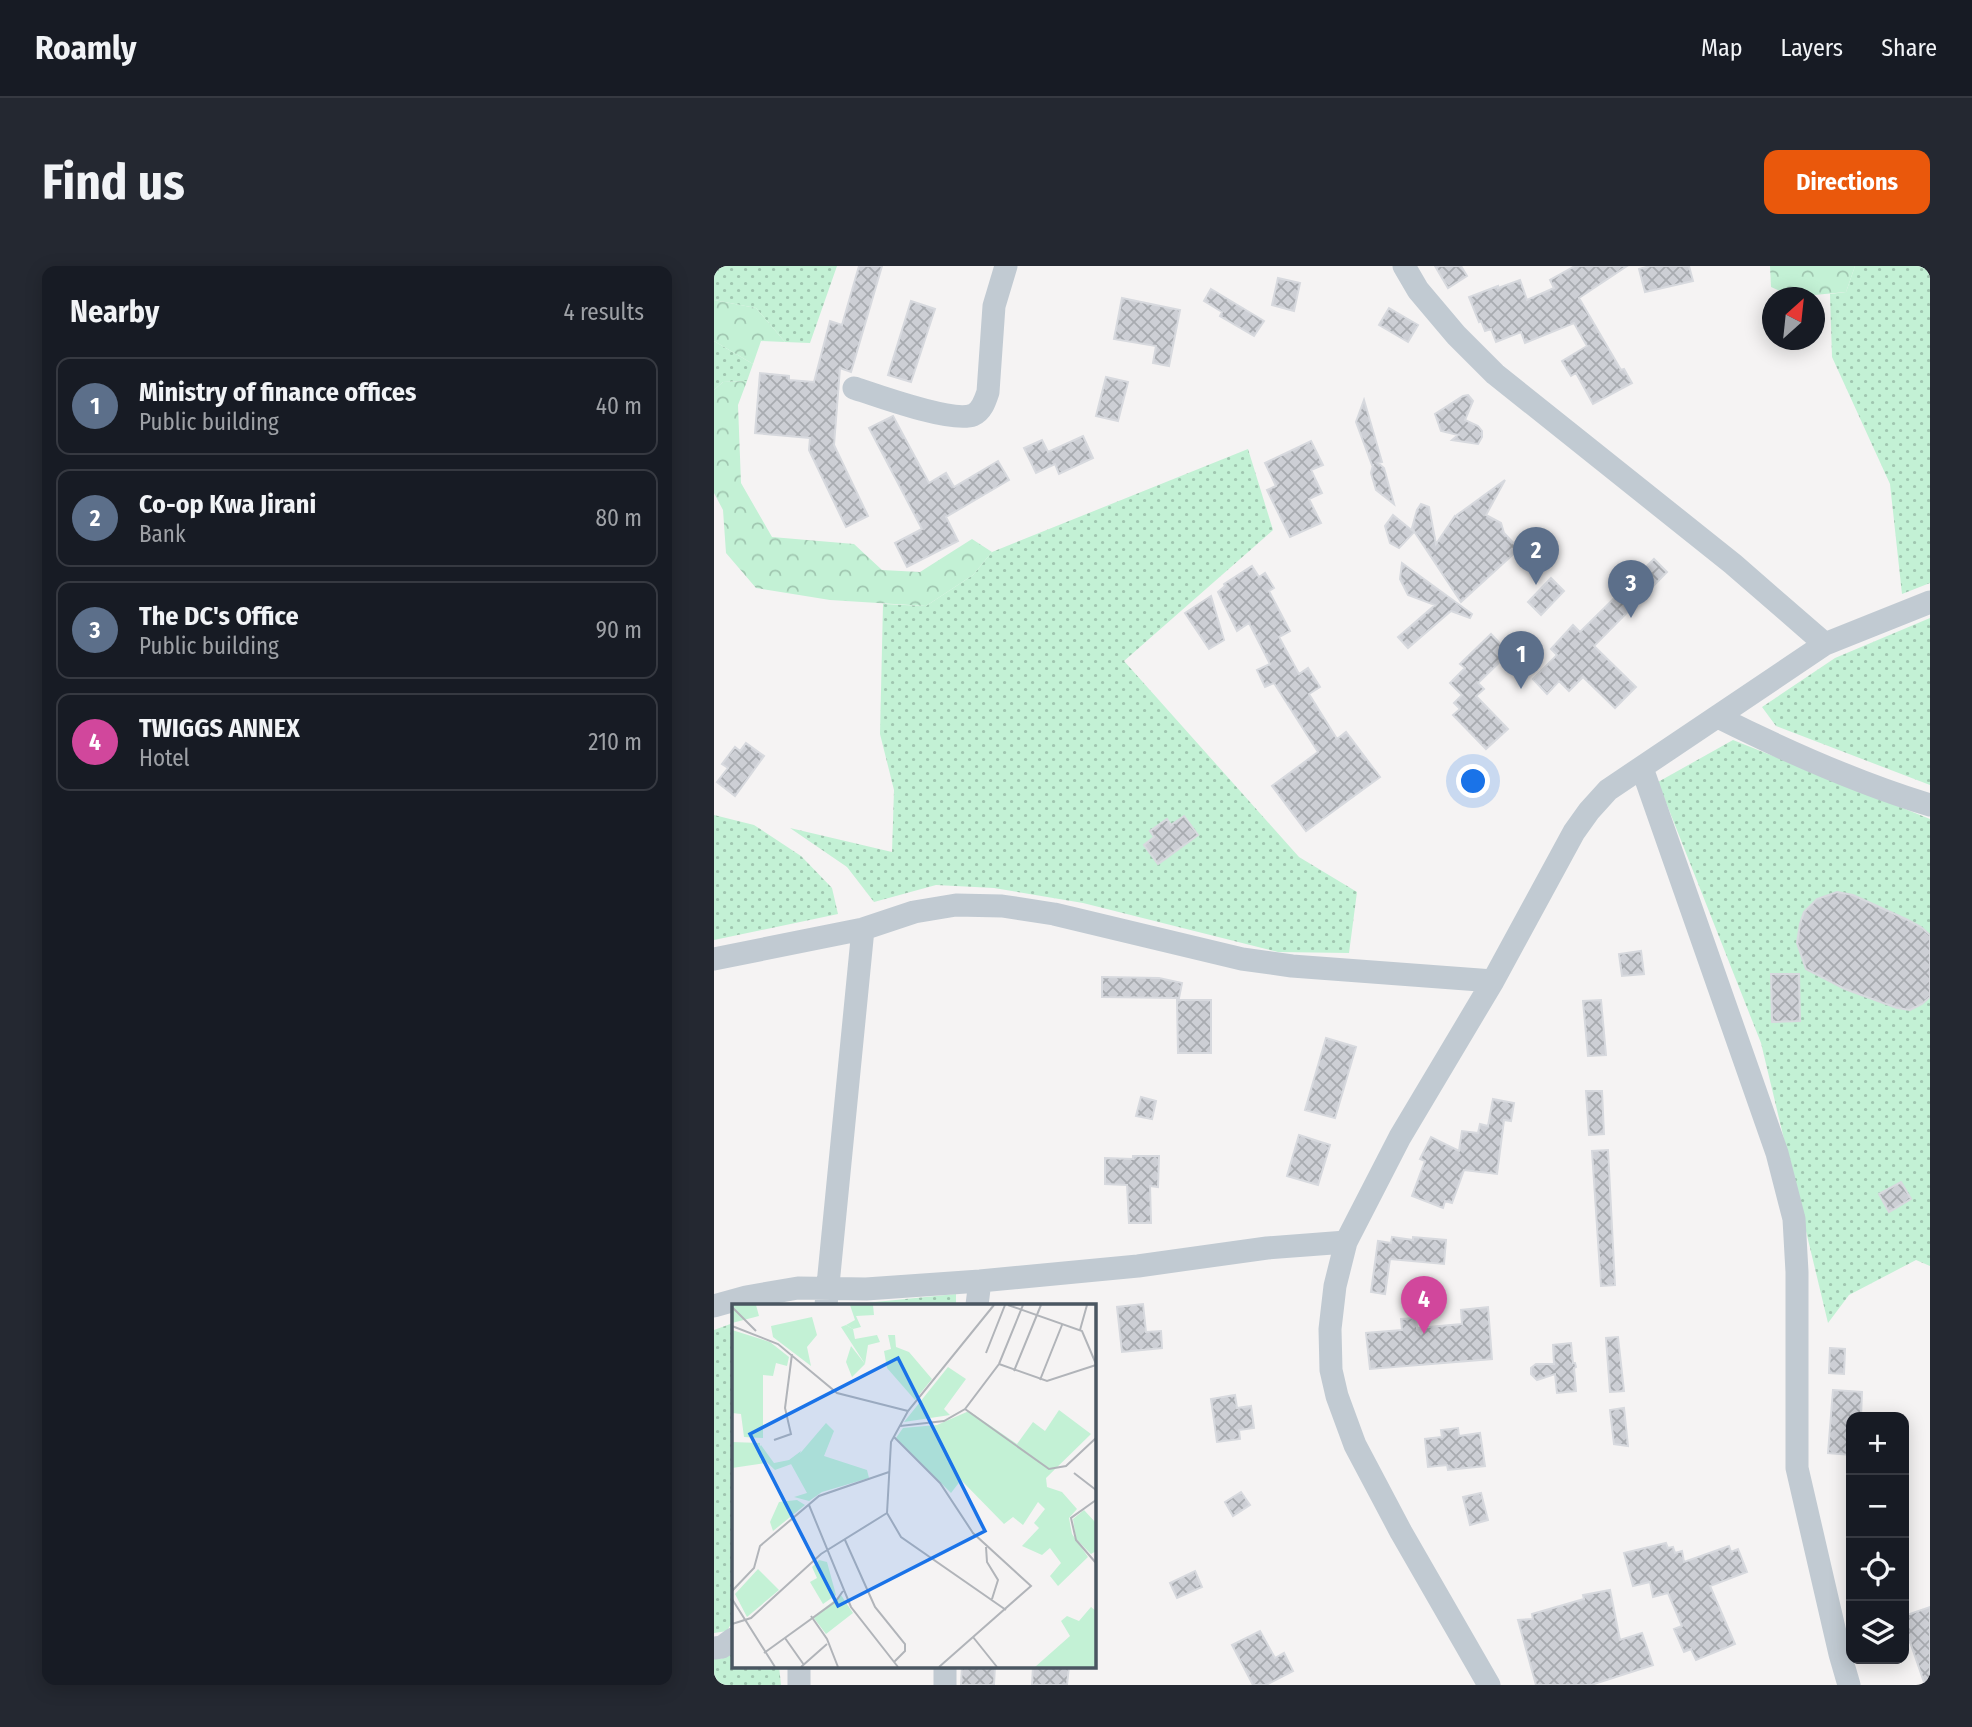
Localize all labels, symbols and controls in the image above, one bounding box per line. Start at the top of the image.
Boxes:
text: Roamly [35,28,136,68]
text: Map [1701,34,1743,62]
text: Layers [1781,34,1843,62]
text: Share [1881,34,1937,62]
button: Directions [1764,150,1930,214]
text: Find us [42,153,185,212]
north arrow [1762,287,1825,350]
text: Nearby [70,294,159,330]
text: 4 results [563,298,644,326]
text: Ministry of finance offices [139,377,416,408]
text: 1 [90,392,100,420]
text: 40 m [596,392,642,420]
text: Public building [139,408,279,436]
text: Co-op Kwa Jirani [139,489,316,520]
text: 2 [90,504,100,532]
text: 80 m [595,504,642,532]
text: Bank [139,520,186,548]
pin: 2 [1513,527,1559,585]
pin: 3 [1608,560,1654,618]
text: The DC's Office [139,601,299,632]
text: 3 [90,616,100,644]
text: 90 m [596,616,642,644]
pin: 1 [1498,631,1544,689]
text: Public building [139,632,279,660]
text: TWIGGS ANNEX [139,713,300,744]
text: 4 [89,728,101,756]
text: 210 m [588,728,642,756]
text: Hotel [139,744,190,772]
your location [1456,764,1490,798]
pin: 4 [1401,1276,1447,1334]
inset map [732,1304,1096,1668]
map controls [1846,1412,1909,1664]
button: + [1846,1412,1909,1475]
button: − [1846,1475,1909,1538]
button: locate [1846,1538,1909,1601]
button: layers [1846,1601,1909,1664]

